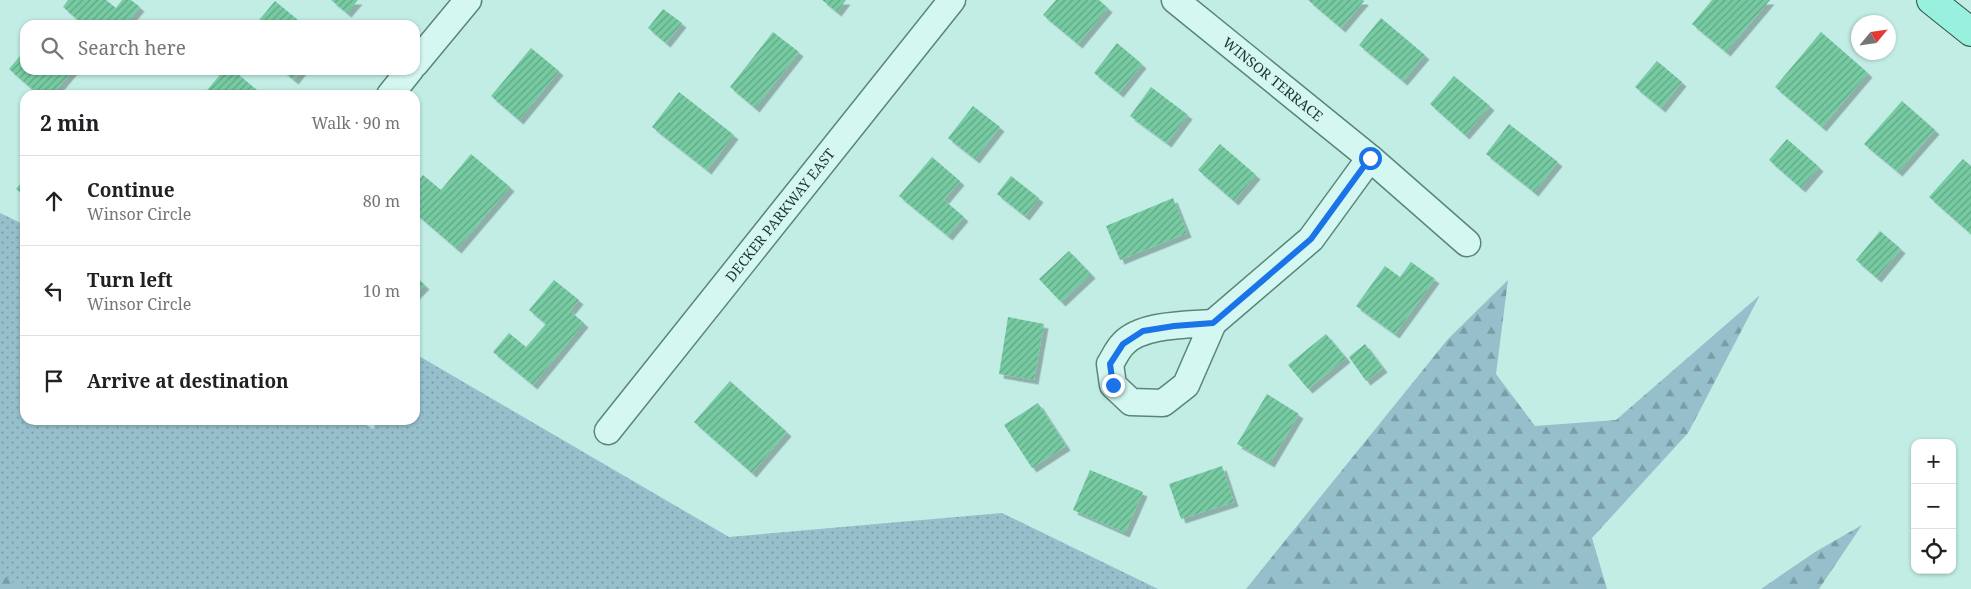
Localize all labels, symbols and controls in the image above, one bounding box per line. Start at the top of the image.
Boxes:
north arrow [1851,15,1896,60]
search box [20,20,420,75]
street label: WINSOR TERRACE [1219,33,1328,126]
icon: search [38,34,66,62]
text: Search here [78,35,186,61]
text: 2 min [40,109,99,137]
text: Walk · 90 m [312,112,400,134]
street label: DECKER PARKWAY EAST [721,144,839,285]
route start [1359,147,1382,170]
text: Continue [87,177,175,203]
icon: ahead [40,187,68,215]
text: 80 m [363,190,400,212]
text: Winsor Circle [87,203,191,225]
text: Turn left [87,267,173,293]
icon: left [40,277,68,305]
text: 10 m [363,280,400,302]
text: Winsor Circle [87,293,191,315]
icon: arrive [40,367,68,395]
text: Arrive at destination [87,368,289,394]
route end [1102,374,1125,397]
map controls [1911,439,1956,574]
button: + [1911,439,1956,484]
button: − [1911,484,1956,529]
button: locate [1911,529,1956,574]

